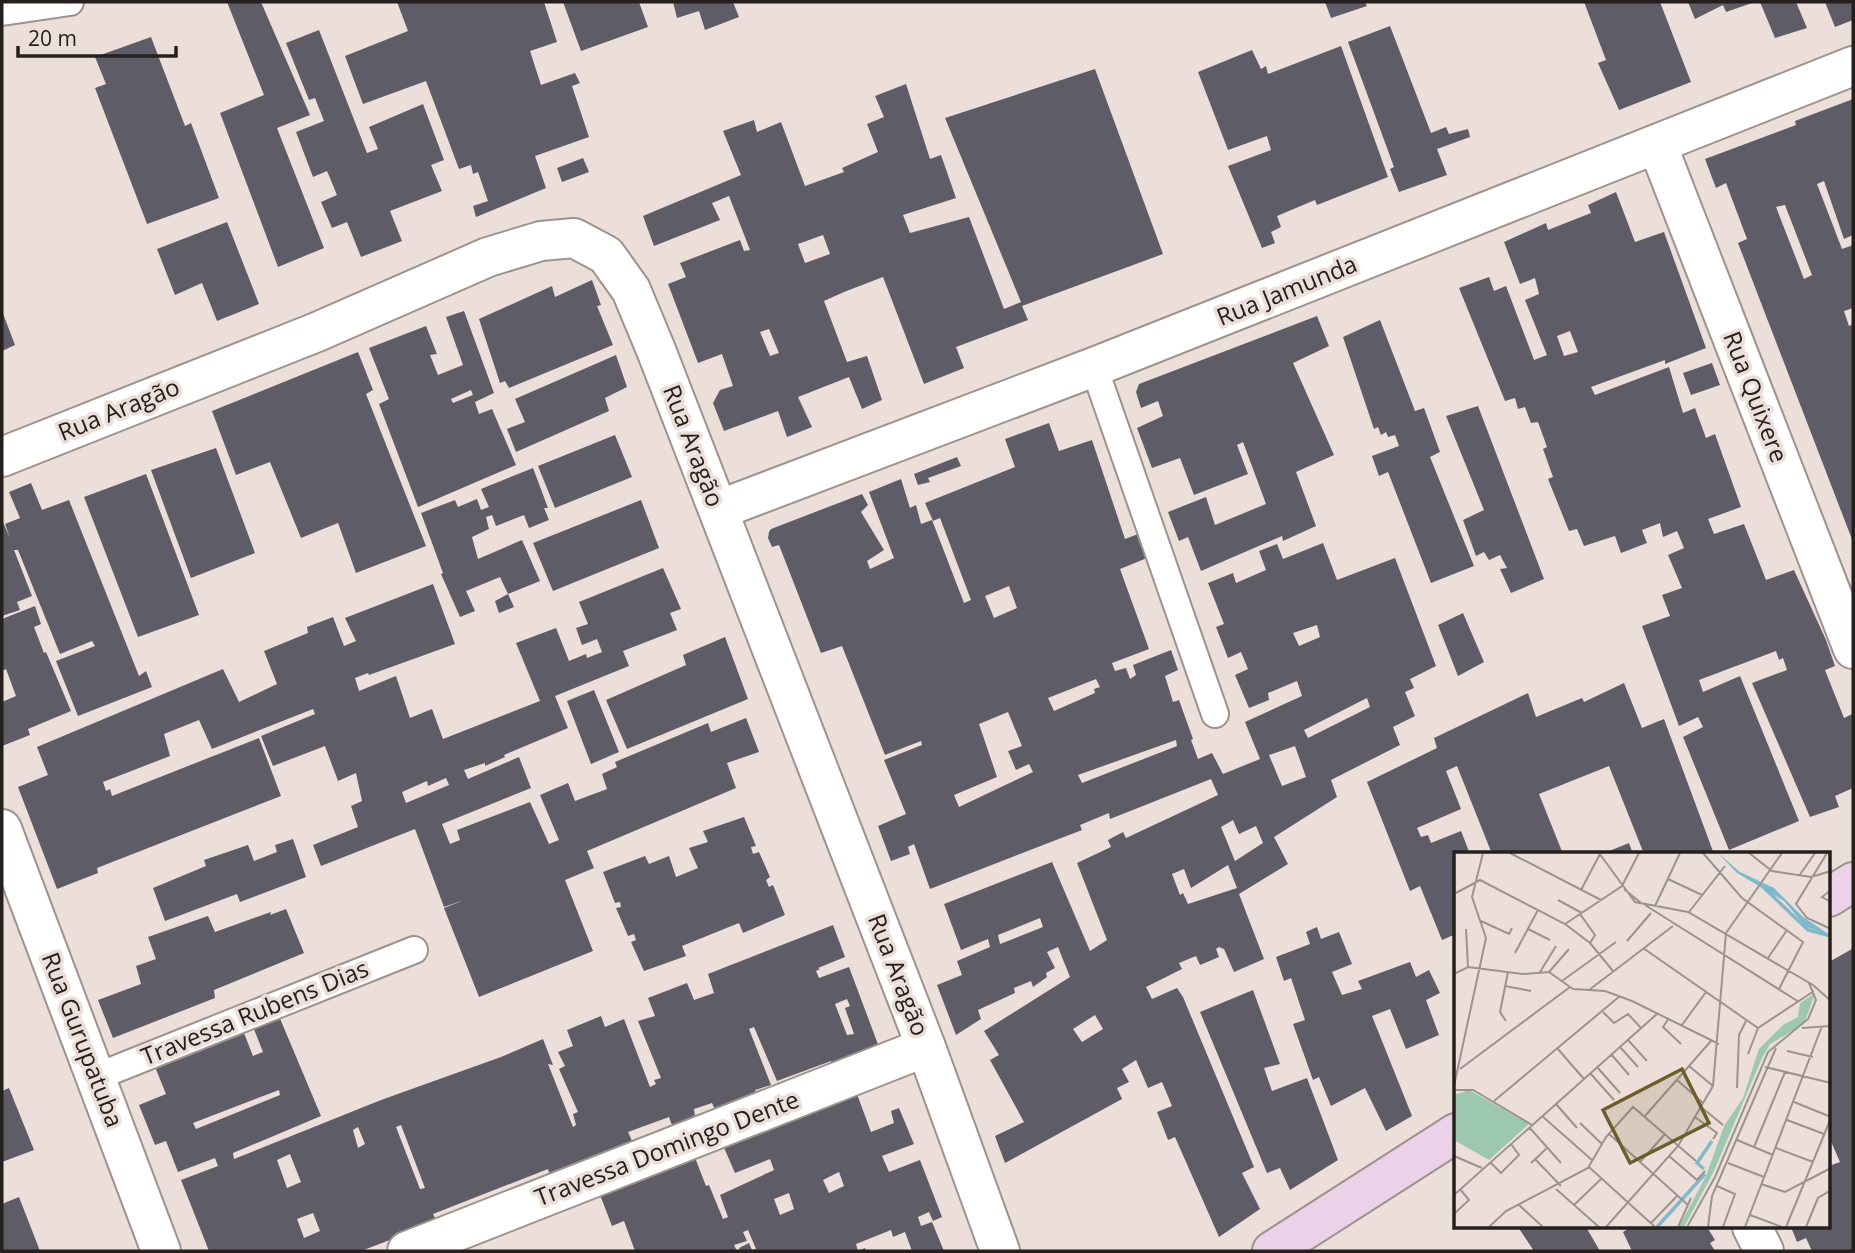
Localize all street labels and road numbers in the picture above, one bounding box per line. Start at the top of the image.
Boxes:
street label: Rua Jamunda [1211,246,1361,333]
street label: Rua Quixere [1716,326,1797,467]
street label: Rua Aragão [53,369,184,448]
street label: Rua Aragão [656,380,733,511]
street label: Rua Aragão [861,909,938,1040]
street label: Rua Gurupatuba [35,947,132,1132]
street label: Travessa Rubens Dias [136,951,373,1072]
street label: Travessa Domingo Dente [530,1082,803,1213]

